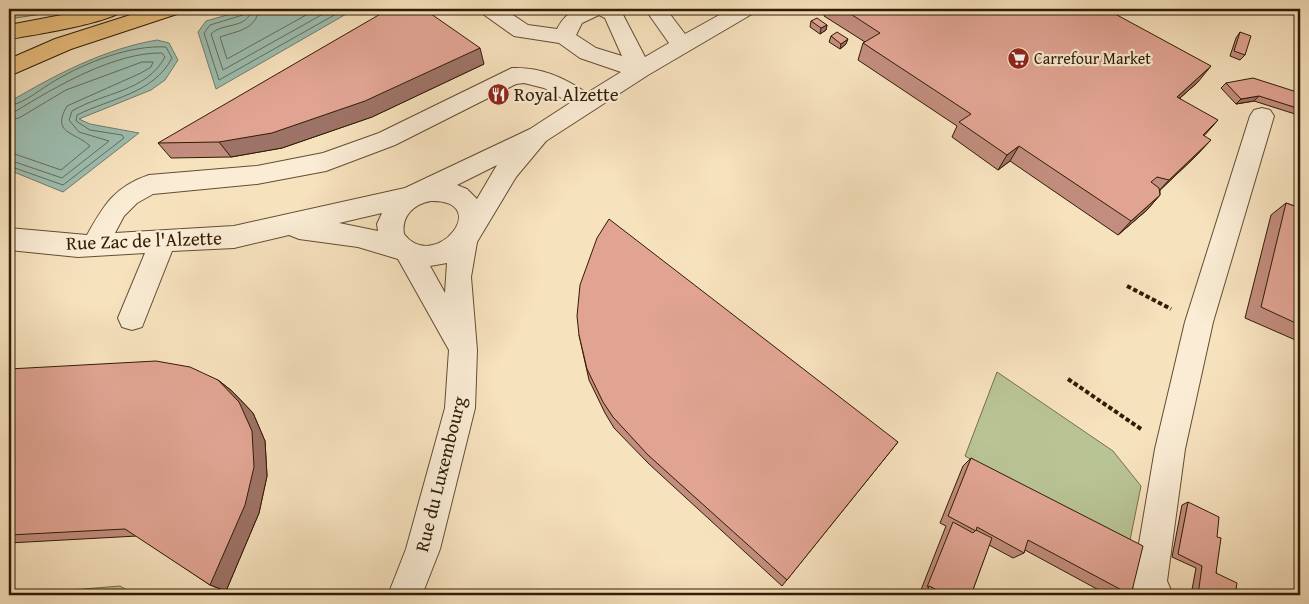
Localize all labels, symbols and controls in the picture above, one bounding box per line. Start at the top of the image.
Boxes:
supermarket icon: Carrefour Market [1006,46,1030,70]
place label: Carrefour Market [1034,46,1151,70]
place label: Royal Alzette [514,80,619,108]
restaurant icon: Royal Alzette [486,82,510,106]
street label: Rue Zac de l'Alzette [66,223,222,257]
street label: Rue du Luxembourg [407,393,473,555]

